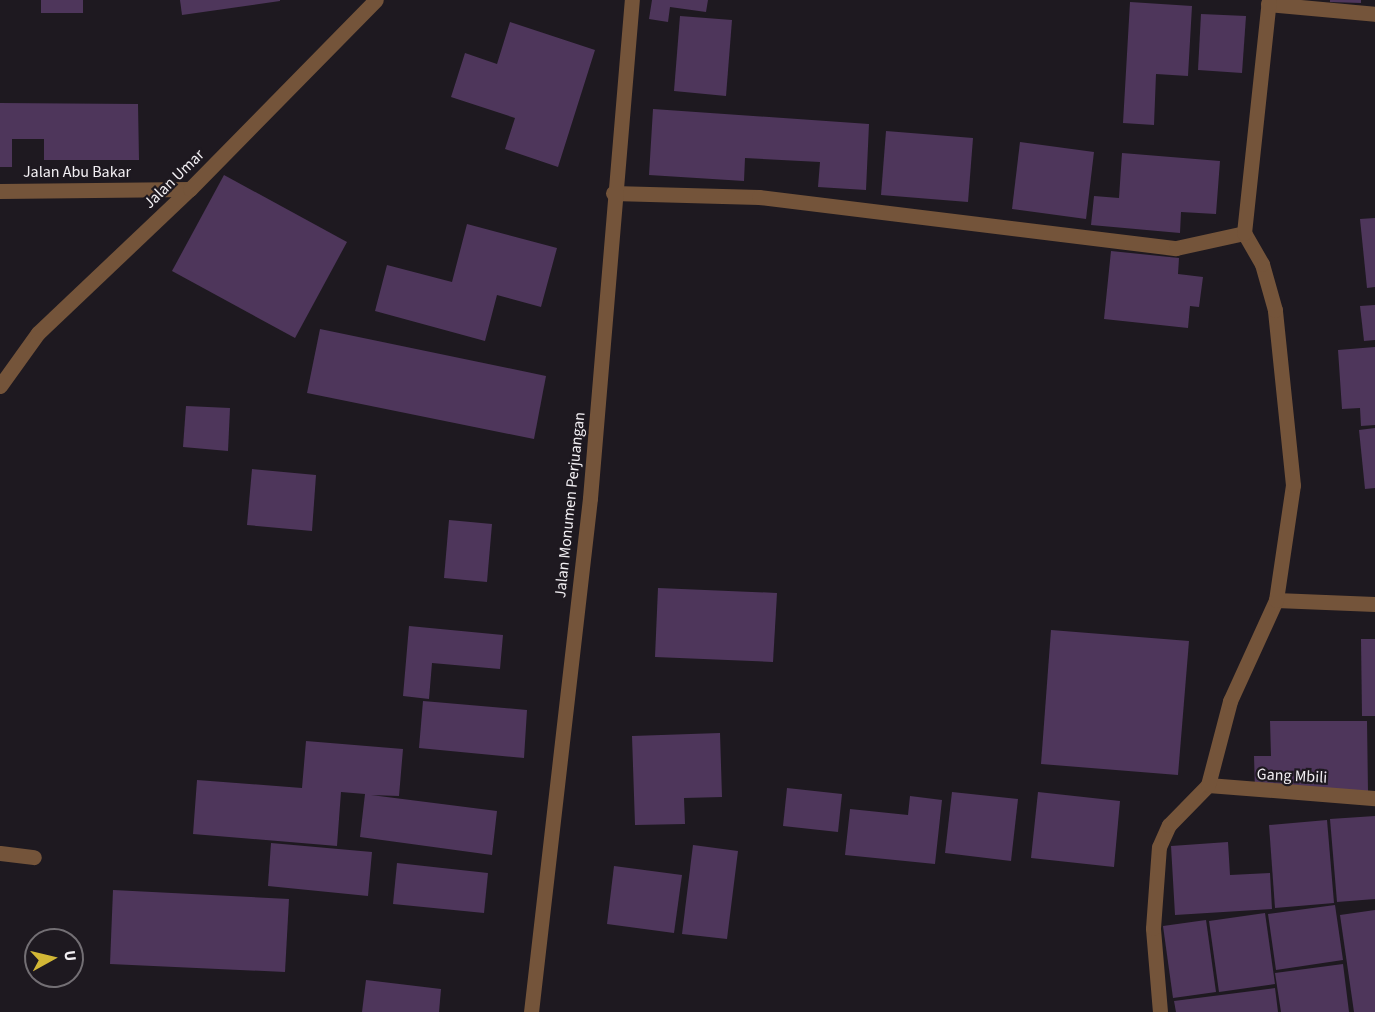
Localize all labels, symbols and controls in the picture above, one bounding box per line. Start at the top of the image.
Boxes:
street label: Jalan Umar [140,145,208,213]
street label: Jalan Abu Bakar [23,162,131,182]
street label: Jalan Monumen Perjuangan [551,411,589,599]
street label: Gang Mbili [1256,765,1328,787]
north arrow [24,928,84,988]
text: U [58,949,81,963]

